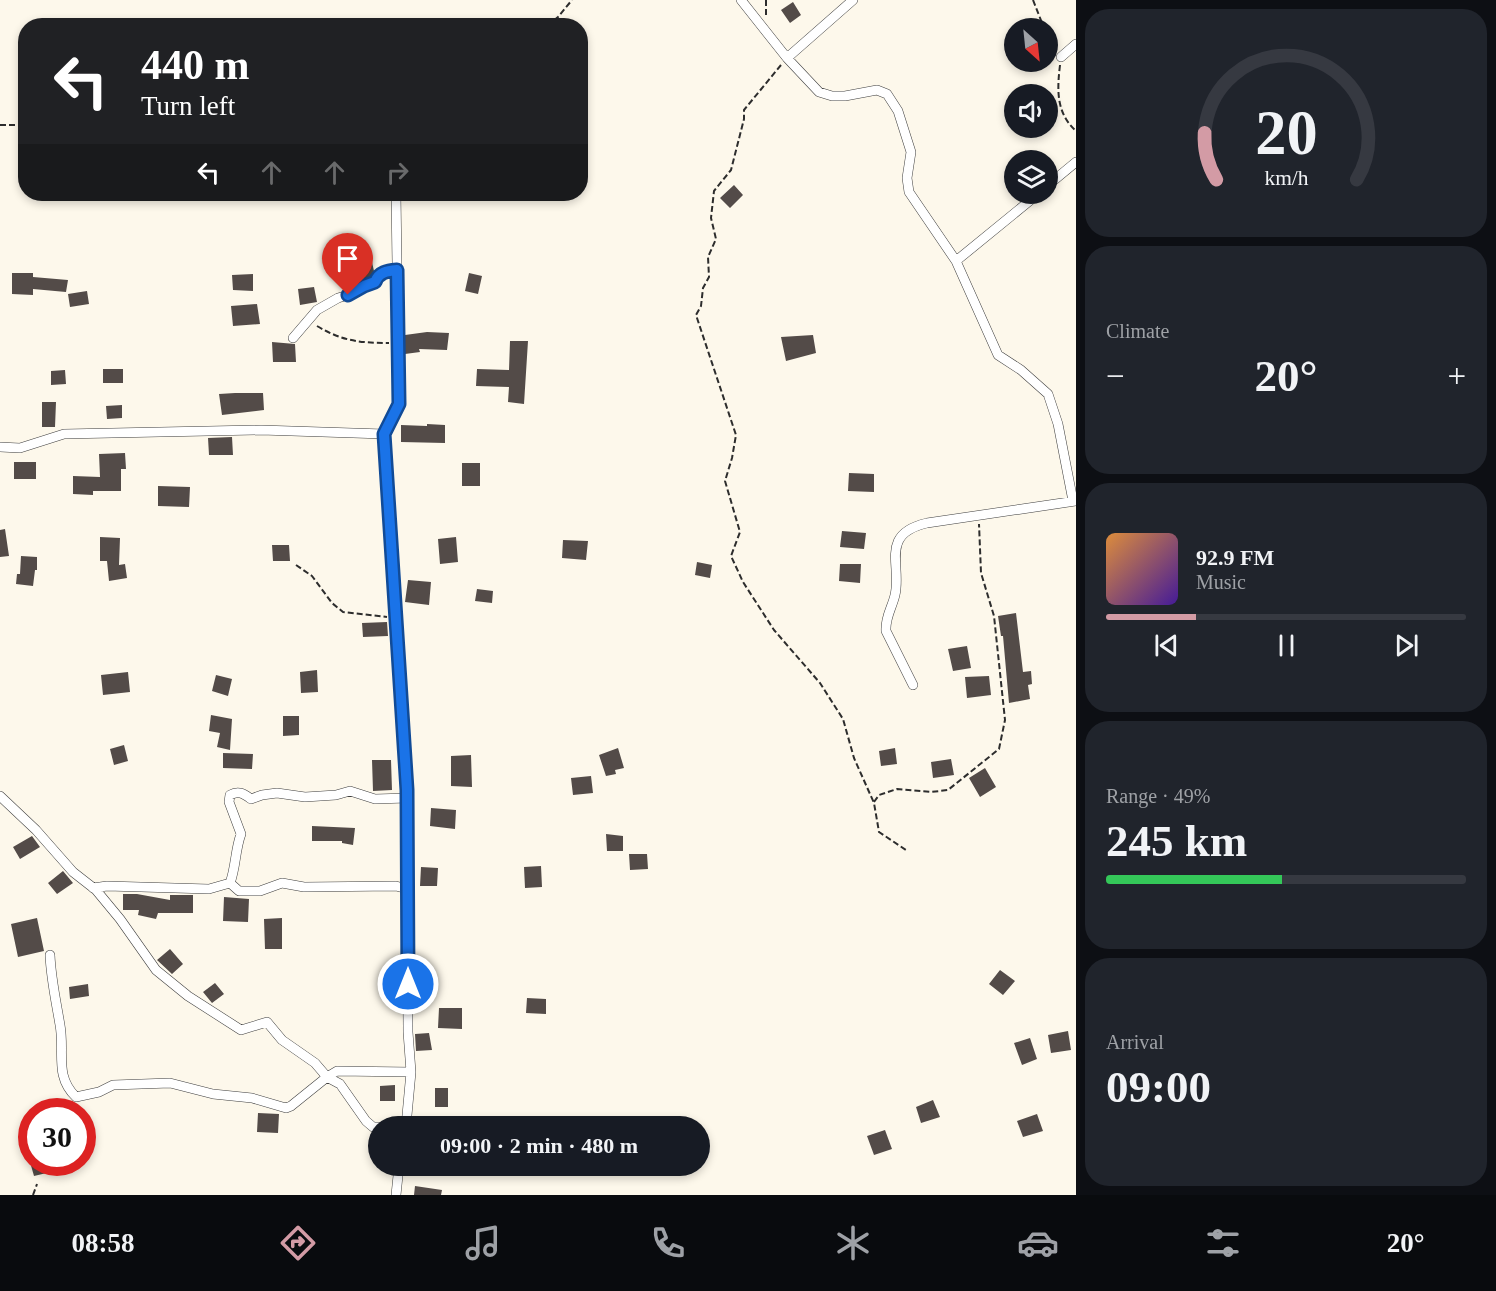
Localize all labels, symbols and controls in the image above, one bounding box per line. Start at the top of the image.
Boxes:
north arrow [1004,18,1058,72]
map controls [1004,18,1058,204]
icon: left [42,42,120,120]
text: 440 m [141,42,250,88]
button: sound [1004,84,1058,138]
text: Turn left [141,91,235,121]
text: 20 [1255,98,1317,167]
button: layers [1004,150,1058,204]
icon: left [192,156,225,189]
icon: ahead [255,156,288,189]
icon: ahead [318,156,351,189]
icon: right [381,156,414,189]
text: km/h [1264,166,1308,190]
pin [322,233,373,295]
icon: arrive [331,242,364,275]
text: Climate [1106,320,1169,342]
text: 20° [1255,351,1318,401]
text: − [1106,358,1125,394]
text: + [1447,358,1466,394]
text: 92.9 FM [1196,545,1274,570]
text: Music [1196,571,1246,593]
icon: previous [1150,629,1183,662]
icon: pause [1270,629,1303,662]
icon: next [1390,629,1423,662]
text: Range · 49% [1106,785,1210,807]
text: 245 km [1106,816,1247,866]
position arrow [376,952,440,1016]
text: Arrival [1106,1031,1164,1053]
text: 09:00 [1106,1062,1211,1112]
speed limit sign: 30 [18,1098,96,1176]
text: 09:00 · 2 min · 480 m [440,1133,638,1158]
icon: directions [277,1222,319,1264]
icon: music [462,1222,504,1264]
icon: phone [647,1222,689,1264]
icon: climate [832,1222,874,1264]
icon: car [1017,1222,1059,1264]
icon: filters [1202,1222,1244,1264]
text: 08:58 [71,1228,134,1258]
text: 20° [1387,1228,1424,1258]

